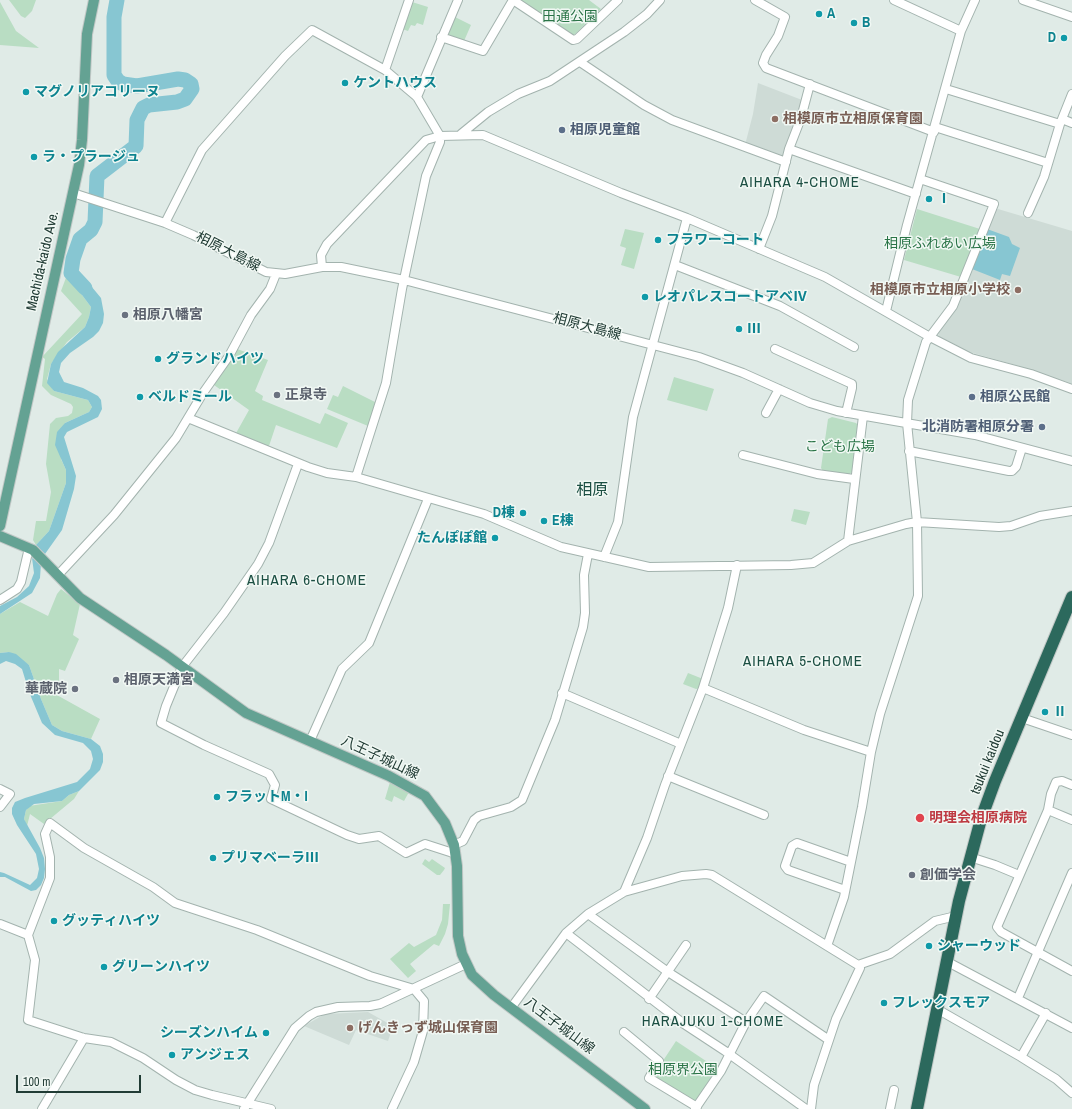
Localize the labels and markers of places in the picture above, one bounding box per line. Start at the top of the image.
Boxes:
place label: A [827,6,835,22]
marker: A [814,9,824,19]
place label: B [862,15,870,31]
marker: B [849,18,859,28]
place label: D [1048,30,1056,46]
marker: D [1059,33,1069,43]
place label: ケントハウス [353,75,437,91]
marker: ケントハウス [340,78,350,88]
place label: マグノリアコリーヌ [34,84,160,100]
marker: マグノリアコリーヌ [21,87,31,97]
place label: 相模原市立相原保育園 [783,111,923,127]
marker: 相模原市立相原保育園 [770,114,780,124]
place label: 相原児童館 [570,122,640,138]
marker: 相原児童館 [557,125,567,135]
place label: ラ・プラージュ [42,149,140,165]
marker: ラ・プラージュ [29,152,39,162]
place label: Ⅰ [937,191,951,207]
marker: Ⅰ [924,194,934,204]
place label: フラワーコート [666,232,764,248]
marker: フラワーコート [653,235,663,245]
place label: 相模原市立相原小学校 [870,282,1010,298]
marker: 相模原市立相原小学校 [1013,285,1023,295]
place label: レオパレスコートアベⅣ [653,289,807,305]
marker: レオパレスコートアベⅣ [640,292,650,302]
place label: 相原八幡宮 [133,307,203,323]
marker: 相原八幡宮 [120,310,130,320]
place label: Ⅲ [747,321,761,337]
marker: Ⅲ [734,324,744,334]
place label: グランドハイツ [166,351,264,367]
marker: グランドハイツ [153,354,163,364]
place label: 正泉寺 [285,387,327,403]
place label: ベルドミール [148,389,232,405]
place label: 相原公民館 [980,389,1050,405]
marker: 正泉寺 [272,390,282,400]
marker: ベルドミール [135,392,145,402]
marker: 相原公民館 [967,392,977,402]
place label: 北消防署相原分署 [922,419,1034,435]
marker: 北消防署相原分署 [1037,422,1047,432]
place label: D棟 [493,505,515,521]
marker: D棟 [518,508,528,518]
place label: E棟 [552,513,574,529]
marker: E棟 [539,516,549,526]
place label: たんぽぽ館 [417,530,487,546]
marker: たんぽぽ館 [490,533,500,543]
place label: 相原天満宮 [124,672,194,688]
marker: 相原天満宮 [111,675,121,685]
place label: 華蔵院 [25,681,67,697]
marker: 華蔵院 [70,684,80,694]
place label: Ⅱ [1053,704,1067,720]
marker: Ⅱ [1040,707,1050,717]
place label: フラットM・I [225,789,308,805]
marker: フラットM・I [212,792,222,802]
place label: 明理会相原病院 [929,810,1027,826]
marker: 明理会相原病院 [914,812,926,824]
place label: プリマベーラⅢ [221,850,319,866]
marker: プリマベーラⅢ [208,853,218,863]
place label: 創価学会 [920,867,976,883]
marker: 創価学会 [907,870,917,880]
place label: グッティハイツ [62,913,160,929]
marker: グッティハイツ [49,916,59,926]
place label: シャーウッド [937,938,1021,954]
marker: シャーウッド [924,941,934,951]
place label: グリーンハイツ [112,959,210,975]
marker: グリーンハイツ [99,962,109,972]
place label: フレックスモア [892,995,990,1011]
marker: フレックスモア [879,998,889,1008]
place label: げんきっず城山保育園 [358,1020,498,1036]
marker: げんきっず城山保育園 [345,1023,355,1033]
place label: シーズンハイム [160,1025,258,1041]
marker: シーズンハイム [261,1028,271,1038]
place label: アンジェス [180,1047,250,1063]
marker: アンジェス [167,1050,177,1060]

